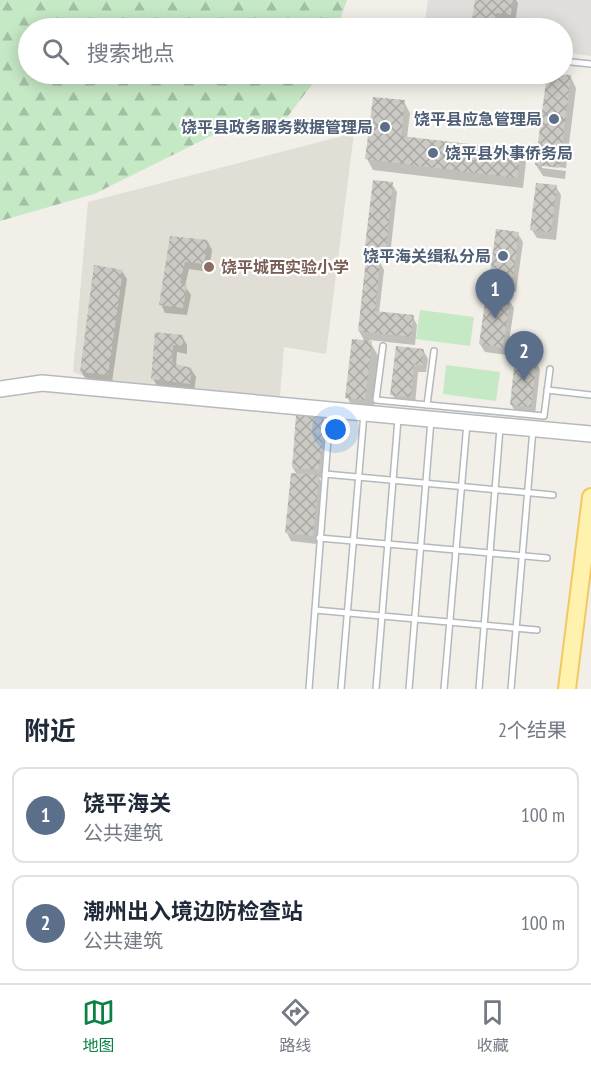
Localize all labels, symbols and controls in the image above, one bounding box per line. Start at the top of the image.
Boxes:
search box [18,18,573,84]
icon: search [39,35,72,68]
text: 搜索地点 [87,39,175,67]
place label: 饶平县应急管理局 [414,109,542,129]
marker: 饶平县应急管理局 [547,112,561,126]
place label: 饶平县政务服务数据管理局 [181,117,373,137]
marker: 饶平县政务服务数据管理局 [378,120,392,134]
place label: 饶平县外事侨务局 [445,143,573,163]
marker: 饶平县外事侨务局 [426,146,440,160]
place label: 饶平海关缉私分局 [363,246,491,266]
marker: 饶平海关缉私分局 [496,249,510,263]
place label: 饶平城西实验小学 [221,257,349,277]
marker: 饶平城西实验小学 [202,260,216,274]
pin: 1 [476,270,514,319]
pin: 2 [504,332,544,381]
your location [321,415,350,444]
text: 附近 [24,714,76,747]
text: 2个结果 [498,717,567,743]
text: 饶平海关 [83,789,171,817]
text: 1 [41,802,50,828]
text: 100 m [521,802,565,828]
text: 公共建筑 [83,820,163,846]
text: 潮州出入境边防检查站 [83,897,303,925]
text: 2 [41,910,50,936]
text: 100 m [521,910,565,936]
text: 公共建筑 [83,928,163,954]
tab: 地图 [82,996,115,1056]
tab: 路线 [279,996,312,1056]
tab: 收藏 [476,996,509,1056]

